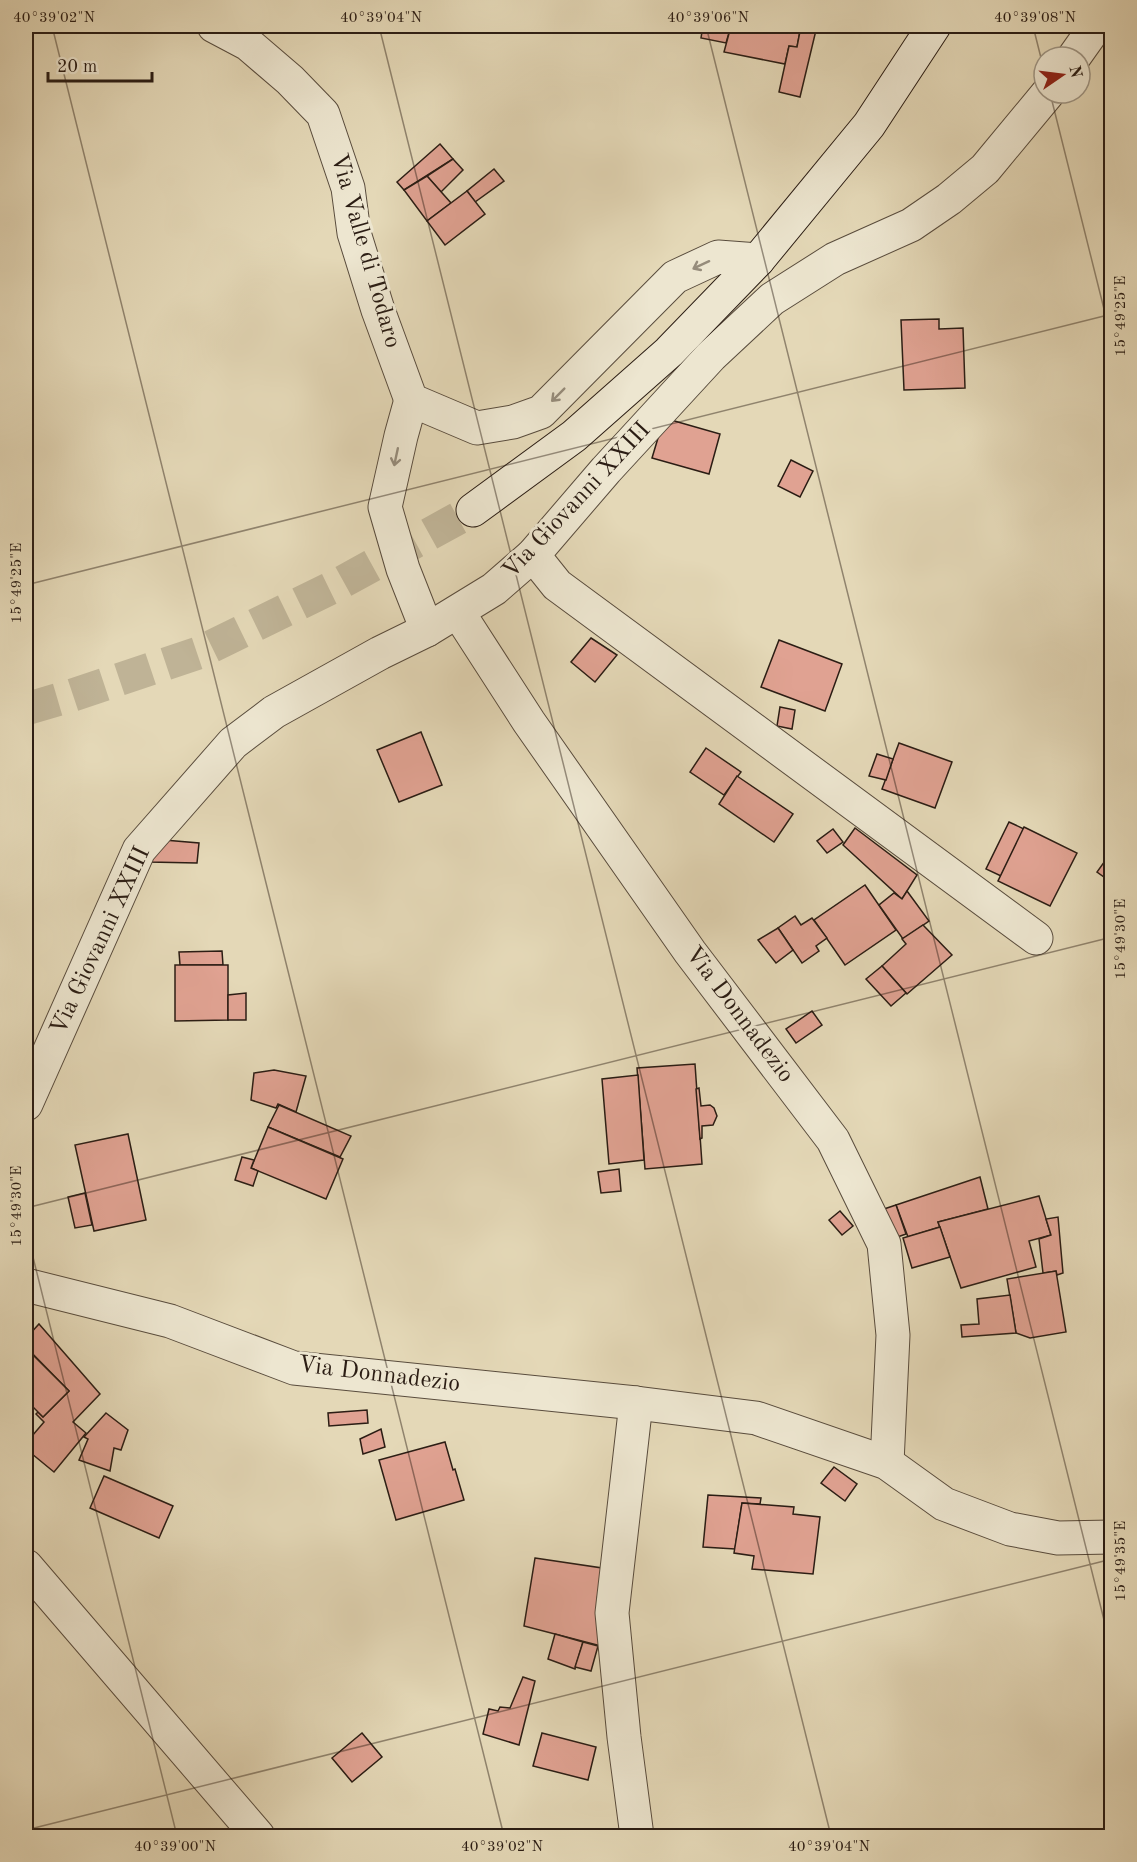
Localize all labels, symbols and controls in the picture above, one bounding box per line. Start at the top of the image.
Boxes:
text: 40°39'02"N [13,11,95,26]
text: 40°39'04"N [340,11,422,26]
text: 40°39'06"N [667,11,749,26]
text: 40°39'08"N [994,11,1076,26]
scale bar [48,45,152,83]
north arrow [1032,45,1092,105]
text: 20 m [57,58,97,76]
text: N [1065,64,1084,80]
street label: Via Valle di Todaro [326,151,404,351]
one-way arrow [692,259,710,271]
text: 15°49'25"E [1114,276,1129,356]
one-way arrow [551,388,566,403]
street label: Via Giovanni XXIII [498,418,656,584]
one-way arrow [390,446,401,466]
text: 15°49'25"E [10,543,25,623]
street label: Via Giovanni XXIII [47,843,155,1039]
text: 15°49'30"E [1114,899,1129,979]
street label: Via Donnadezio [680,943,798,1087]
text: 15°49'30"E [10,1166,25,1246]
street label: Via Donnadezio [296,1353,462,1397]
text: 15°49'35"E [1114,1521,1129,1601]
text: 40°39'00"N [134,1840,216,1855]
text: 40°39'02"N [461,1840,543,1855]
text: 40°39'04"N [788,1840,870,1855]

